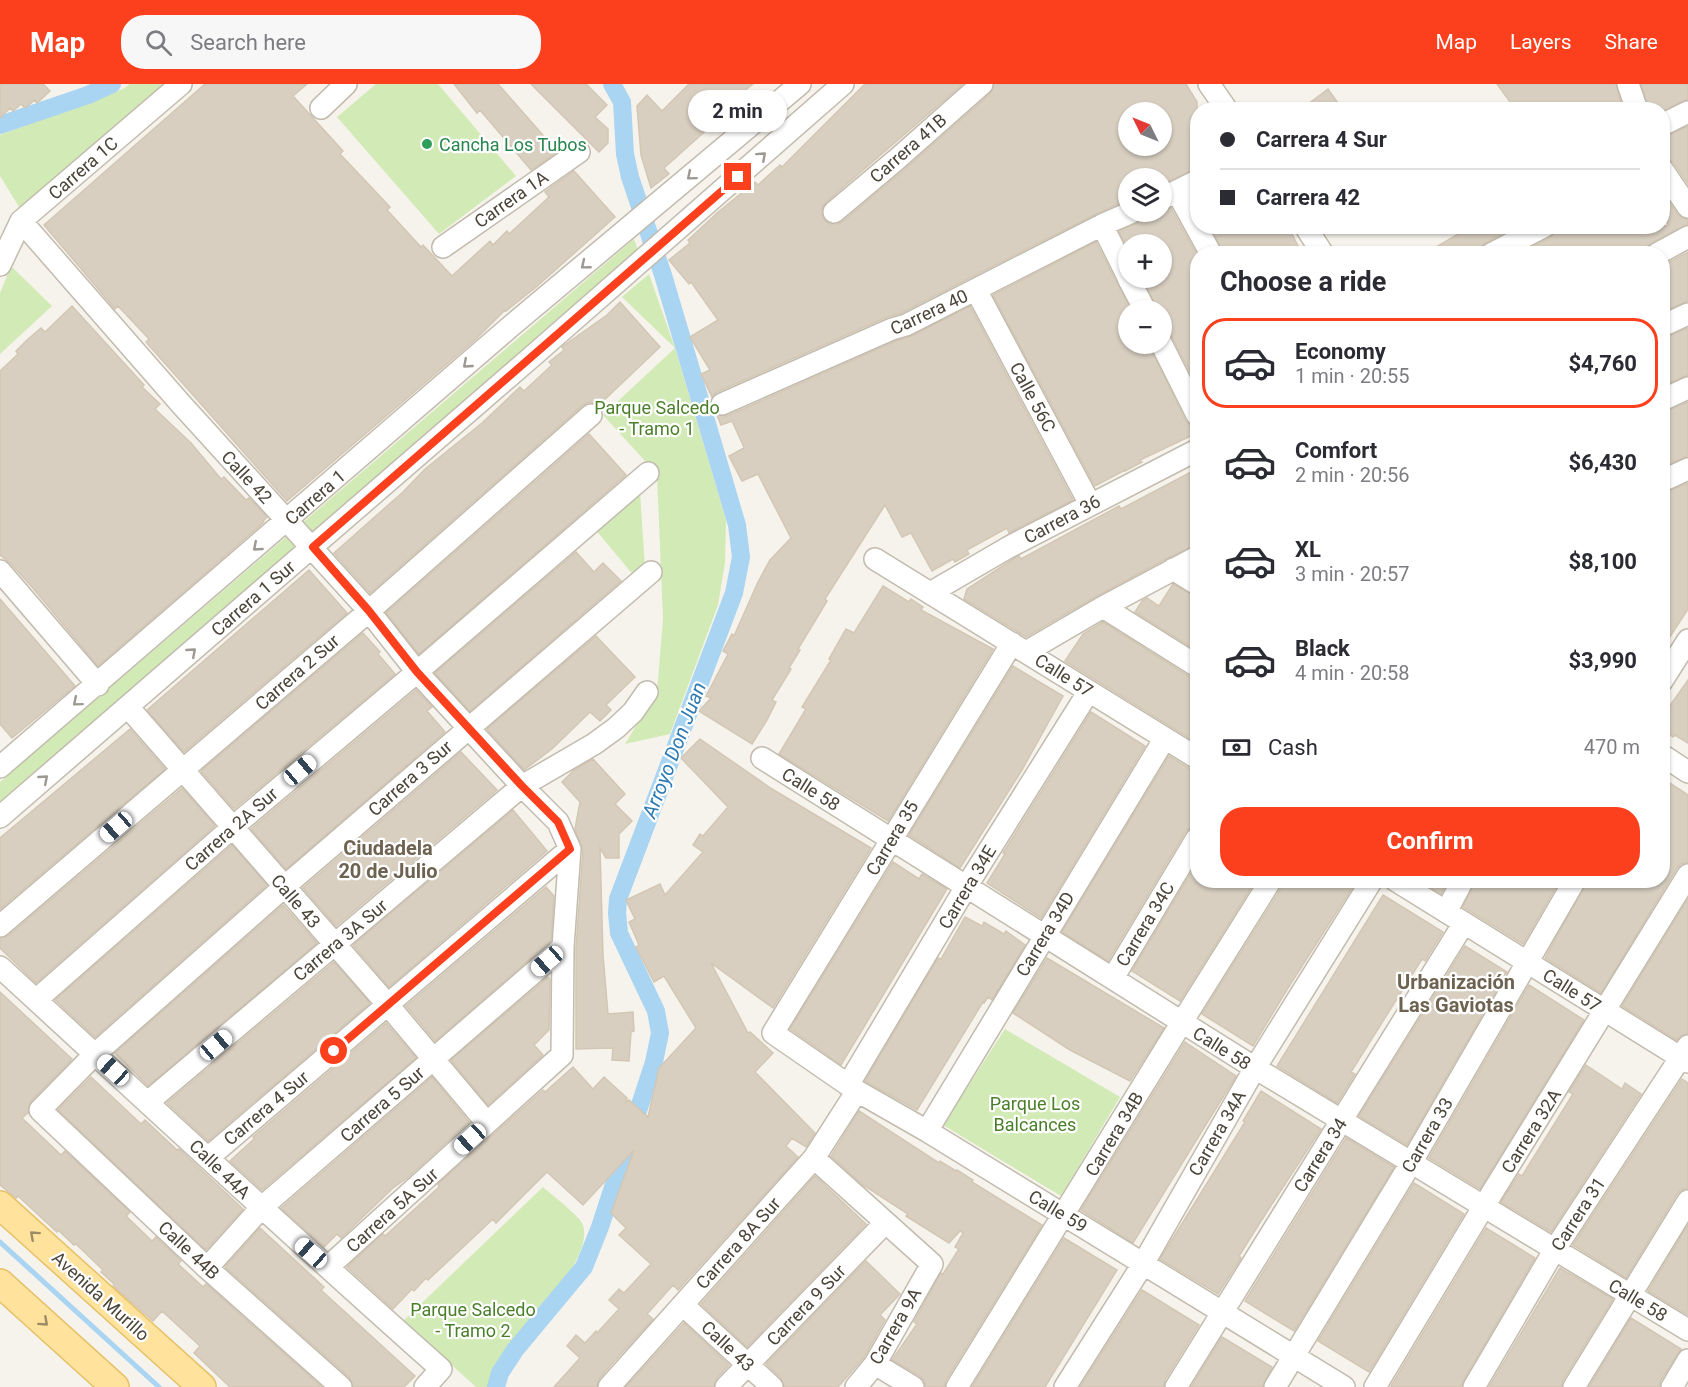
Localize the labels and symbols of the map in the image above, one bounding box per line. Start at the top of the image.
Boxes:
callout: 2 min [688,90,788,132]
north arrow [1118,102,1172,156]
street label: Carrera 41B [865,109,951,187]
street label: Carrera 1C [44,132,122,204]
place label: Cancha Los Tubos [439,134,587,155]
marker: Cancha Los Tubos [420,137,434,151]
one-way arrow [755,152,765,163]
route end [724,163,751,190]
street label: Carrera 1A [470,166,552,232]
one-way arrow [687,169,698,180]
one-way arrow [581,258,592,269]
street label: Carrera 40 [887,285,971,339]
one-way arrow [463,357,474,368]
street label: Calle 56C [1006,358,1060,436]
park label: Parque Salcedo - Tramo 1 [594,397,720,439]
street label: Calle 42 [217,446,277,508]
street label: Carrera 1 [280,465,350,529]
street label: Carrera 36 [1020,490,1104,548]
one-way arrow [253,540,264,551]
street label: Carrera 1 Sur [207,556,299,640]
street label: Carrera 2 Sur [251,630,343,714]
one-way arrow [185,648,196,659]
street label: Calle 57 [1031,649,1097,701]
water label: Arroyo Don Juan [637,679,711,822]
one-way arrow [73,695,84,706]
street label: Carrera 3 Sur [364,736,456,820]
car [280,752,320,788]
street label: Calle 58 [778,763,844,815]
one-way arrow [37,775,48,786]
street label: Carrera 2A Sur [180,783,282,875]
street label: Carrera 35 [862,797,922,879]
car [97,808,135,846]
district label: Ciudadela 20 de Julio [338,836,438,883]
street label: Carrera 34E [934,841,1000,933]
street label: Calle 43 [267,870,325,932]
street label: Carrera 34C [1112,878,1178,970]
street label: Carrera 34D [1011,888,1079,980]
street label: Carrera 3A Sur [289,895,391,985]
car [528,942,566,980]
street label: Calle 57 [1539,964,1605,1016]
district label: Urbanización Las Gaviotas [1397,970,1515,1017]
street label: Calle 58 [1189,1022,1255,1074]
car [196,1027,236,1063]
route start [320,1037,347,1064]
car [94,1051,132,1089]
street label: Carrera 5 Sur [336,1062,428,1146]
street label: Carrera 4 Sur [219,1066,313,1150]
street label: Carrera 32A [1497,1085,1565,1177]
street label: Carrera 34A [1184,1086,1250,1179]
street label: Carrera 34B [1081,1088,1147,1180]
park label: Parque Los Balcances [990,1093,1080,1135]
street label: Carrera 33 [1397,1094,1457,1176]
street label: Carrera 34 [1289,1114,1351,1196]
car [451,1120,489,1158]
street label: Calle 44A [185,1135,255,1203]
street label: Carrera 5A Sur [342,1163,442,1257]
street label: Carrera 31 [1547,1173,1609,1255]
street label: Calle 59 [1025,1185,1091,1237]
street label: Carrera 8A Sur [691,1193,785,1293]
street label: Calle 44B [154,1217,224,1283]
one-way arrow [30,1232,41,1243]
car [292,1234,330,1272]
street label: Avenida Murillo [48,1247,154,1345]
street label: Carrera 9 Sur [762,1260,850,1350]
street label: Calle 58 [1605,1274,1671,1326]
street label: Carrera 9A [865,1284,925,1368]
park label: Parque Salcedo - Tramo 2 [410,1299,536,1341]
one-way arrow [37,1315,47,1326]
street label: Calle 43 [697,1316,759,1376]

